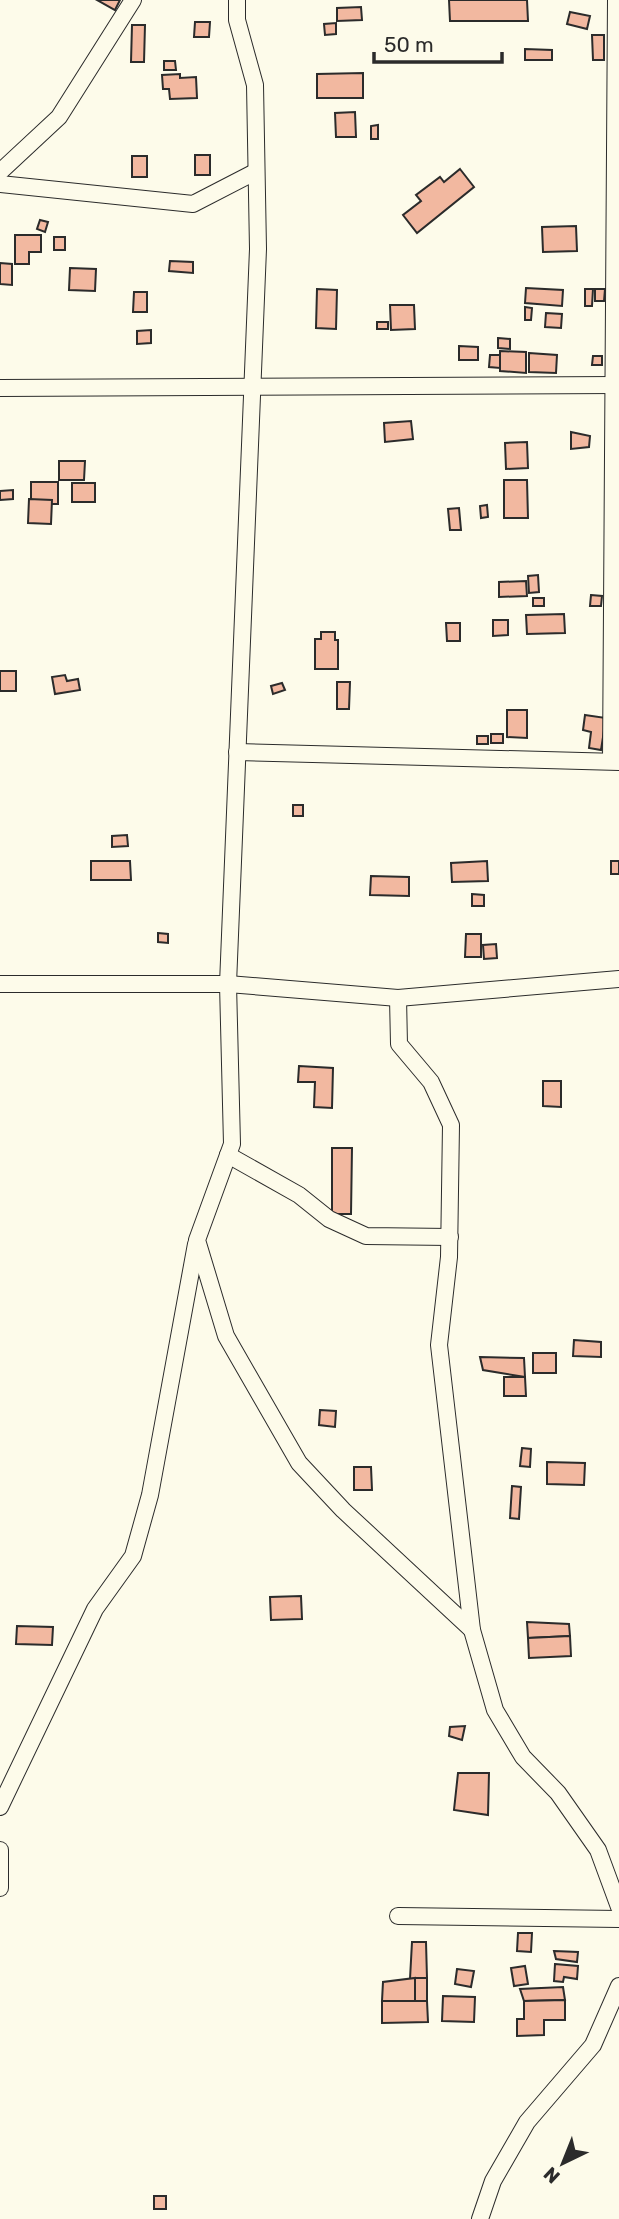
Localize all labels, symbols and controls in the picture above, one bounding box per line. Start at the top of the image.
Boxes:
scale bar [374,21,502,65]
text: 50 m [384,32,434,57]
north arrow [528,2128,598,2198]
text: N [539,2162,565,2188]

